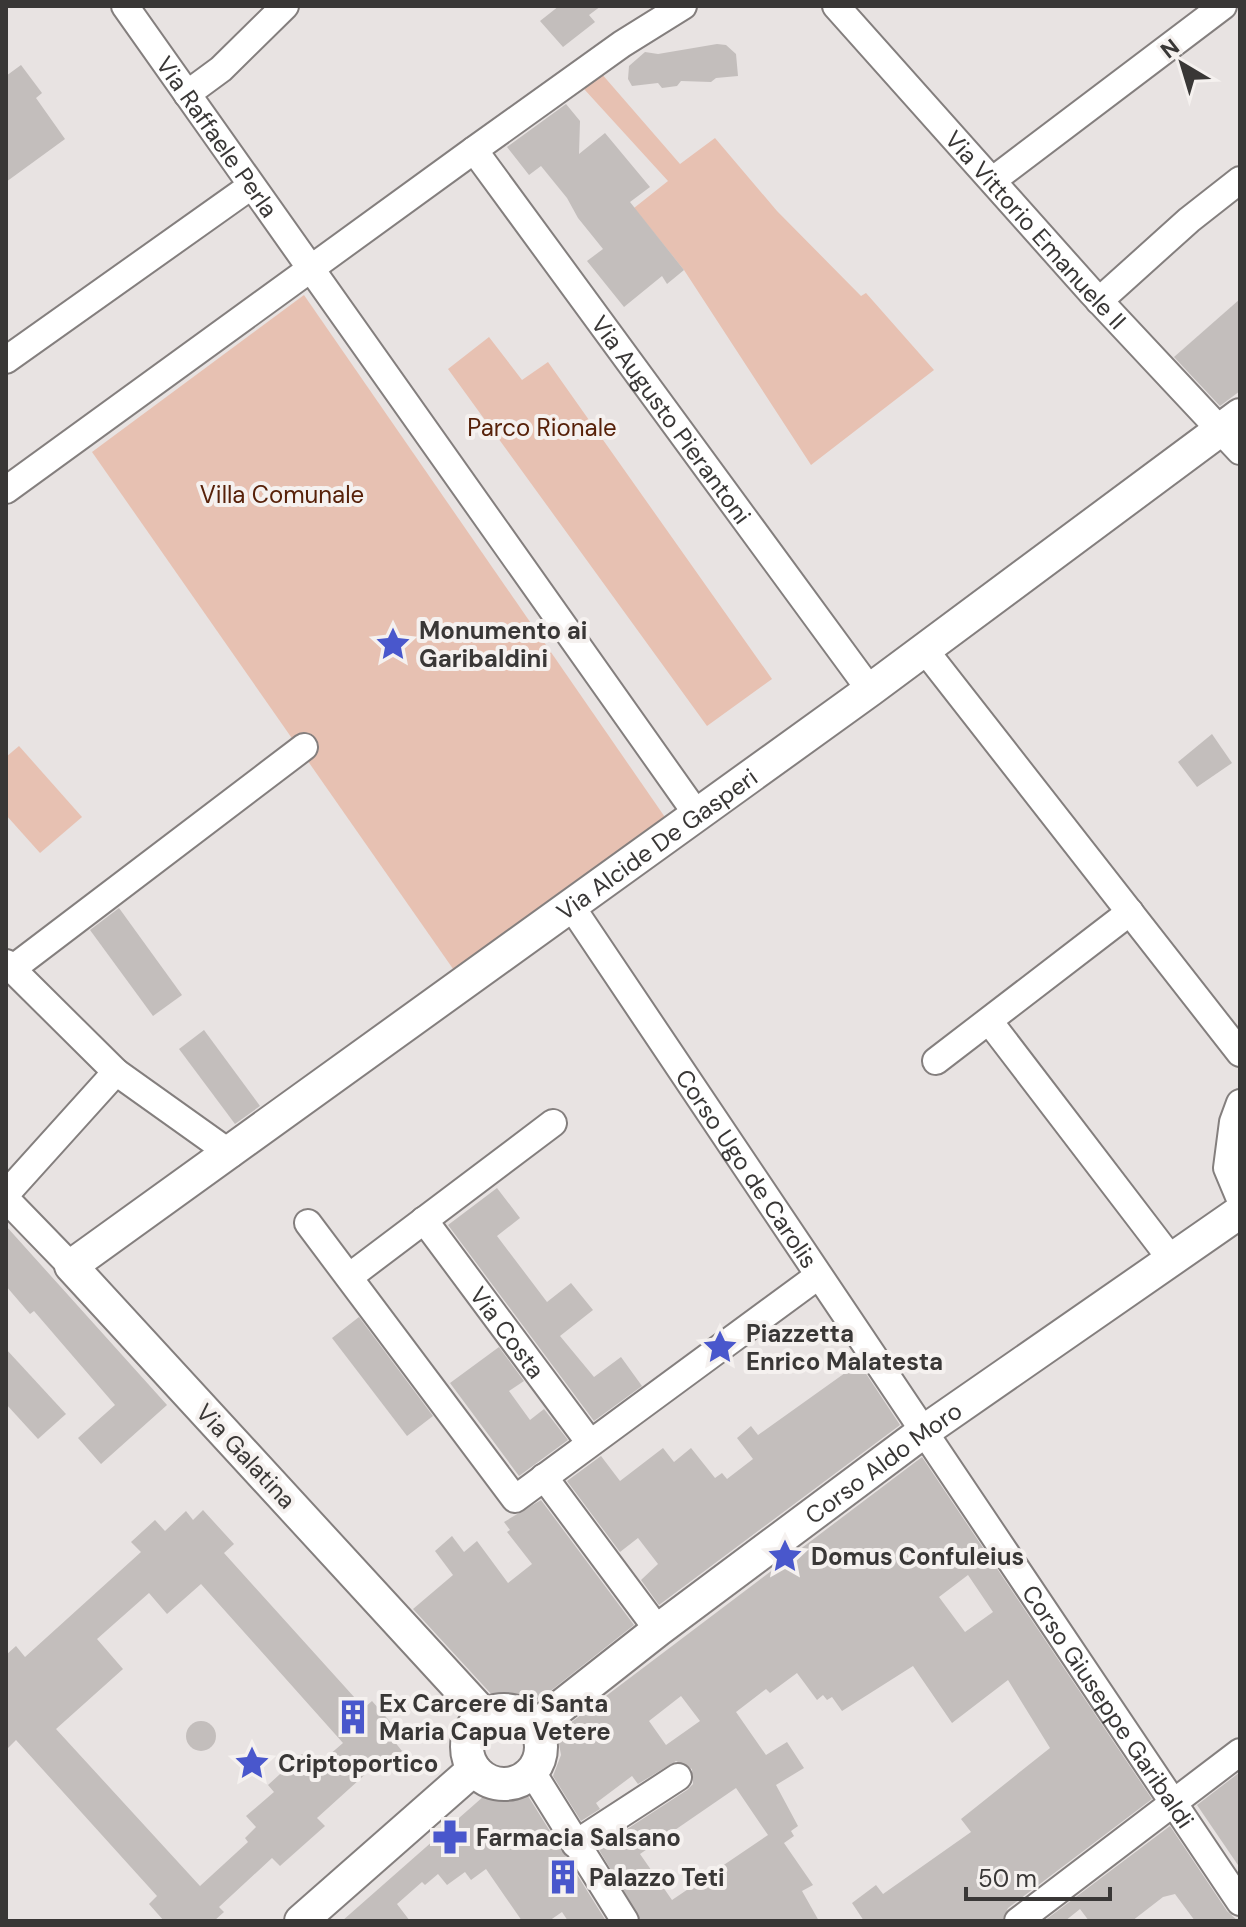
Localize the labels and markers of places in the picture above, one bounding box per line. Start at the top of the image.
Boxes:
place label: Monumento ai Garibaldini [419,615,587,674]
place icon: Monumento ai Garibaldini [374,625,412,663]
place label: Piazzetta Enrico Malatesta [746,1318,943,1377]
place icon: Piazzetta Enrico Malatesta [701,1328,739,1366]
place icon: Domus Confuleius [766,1537,804,1575]
place label: Domus Confuleius [811,1541,1024,1572]
place label: Ex Carcere di Santa Maria Capua Vetere [379,1688,611,1747]
building icon: Ex Carcere di Santa Maria Capua Vetere [334,1698,372,1736]
place icon: Criptoportico [233,1744,271,1782]
place label: Criptoportico [278,1748,438,1779]
pharmacy icon: Farmacia Salsano [431,1818,469,1856]
place label: Farmacia Salsano [476,1822,681,1853]
building icon: Palazzo Teti [544,1858,582,1896]
place label: Palazzo Teti [589,1862,725,1893]

